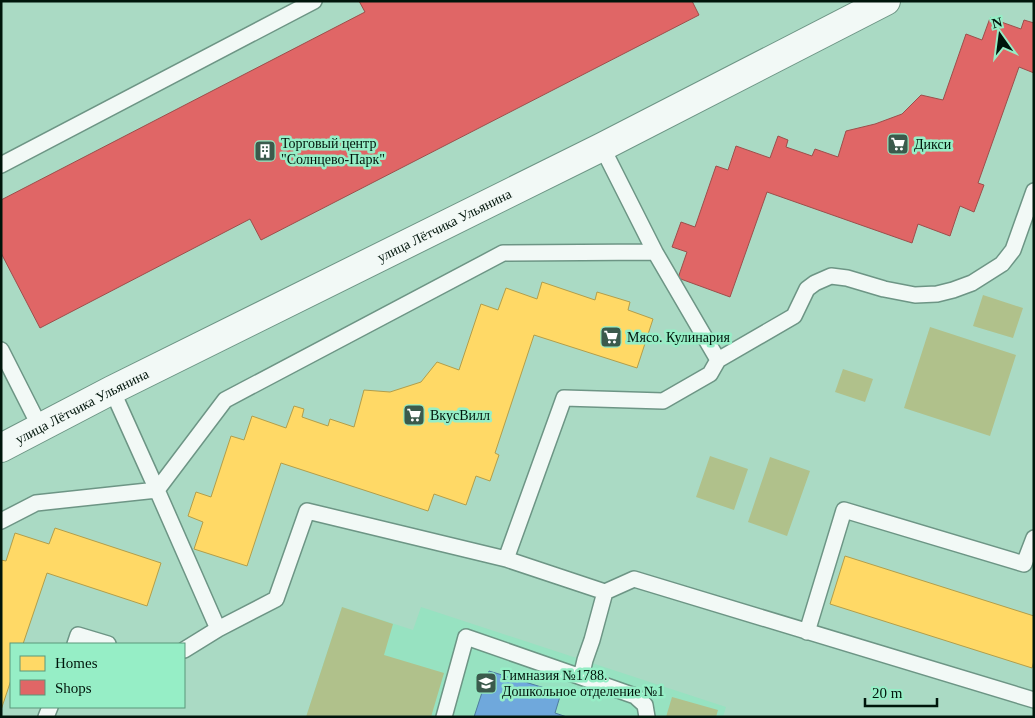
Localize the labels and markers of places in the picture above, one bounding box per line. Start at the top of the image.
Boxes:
supermarket icon: Дикси [886,132,910,156]
place label: Торговый центр "Солнцево-Парк" [281,136,385,167]
place label: Дикси [914,137,952,152]
building icon: Торговый центр "Солнцево-Парк" [253,139,277,163]
supermarket icon: Мясо. Кулинария [599,325,623,349]
place label: Мясо. Кулинария [627,330,730,345]
supermarket icon: ВкусВилл [402,403,426,427]
place label: ВкусВилл [430,408,490,423]
place label: Гимназия №1788. Дошкольное отделение №1 [502,668,664,699]
school or university icon: Гимназия №1788. Дошкольное отделение №1 [474,671,498,695]

